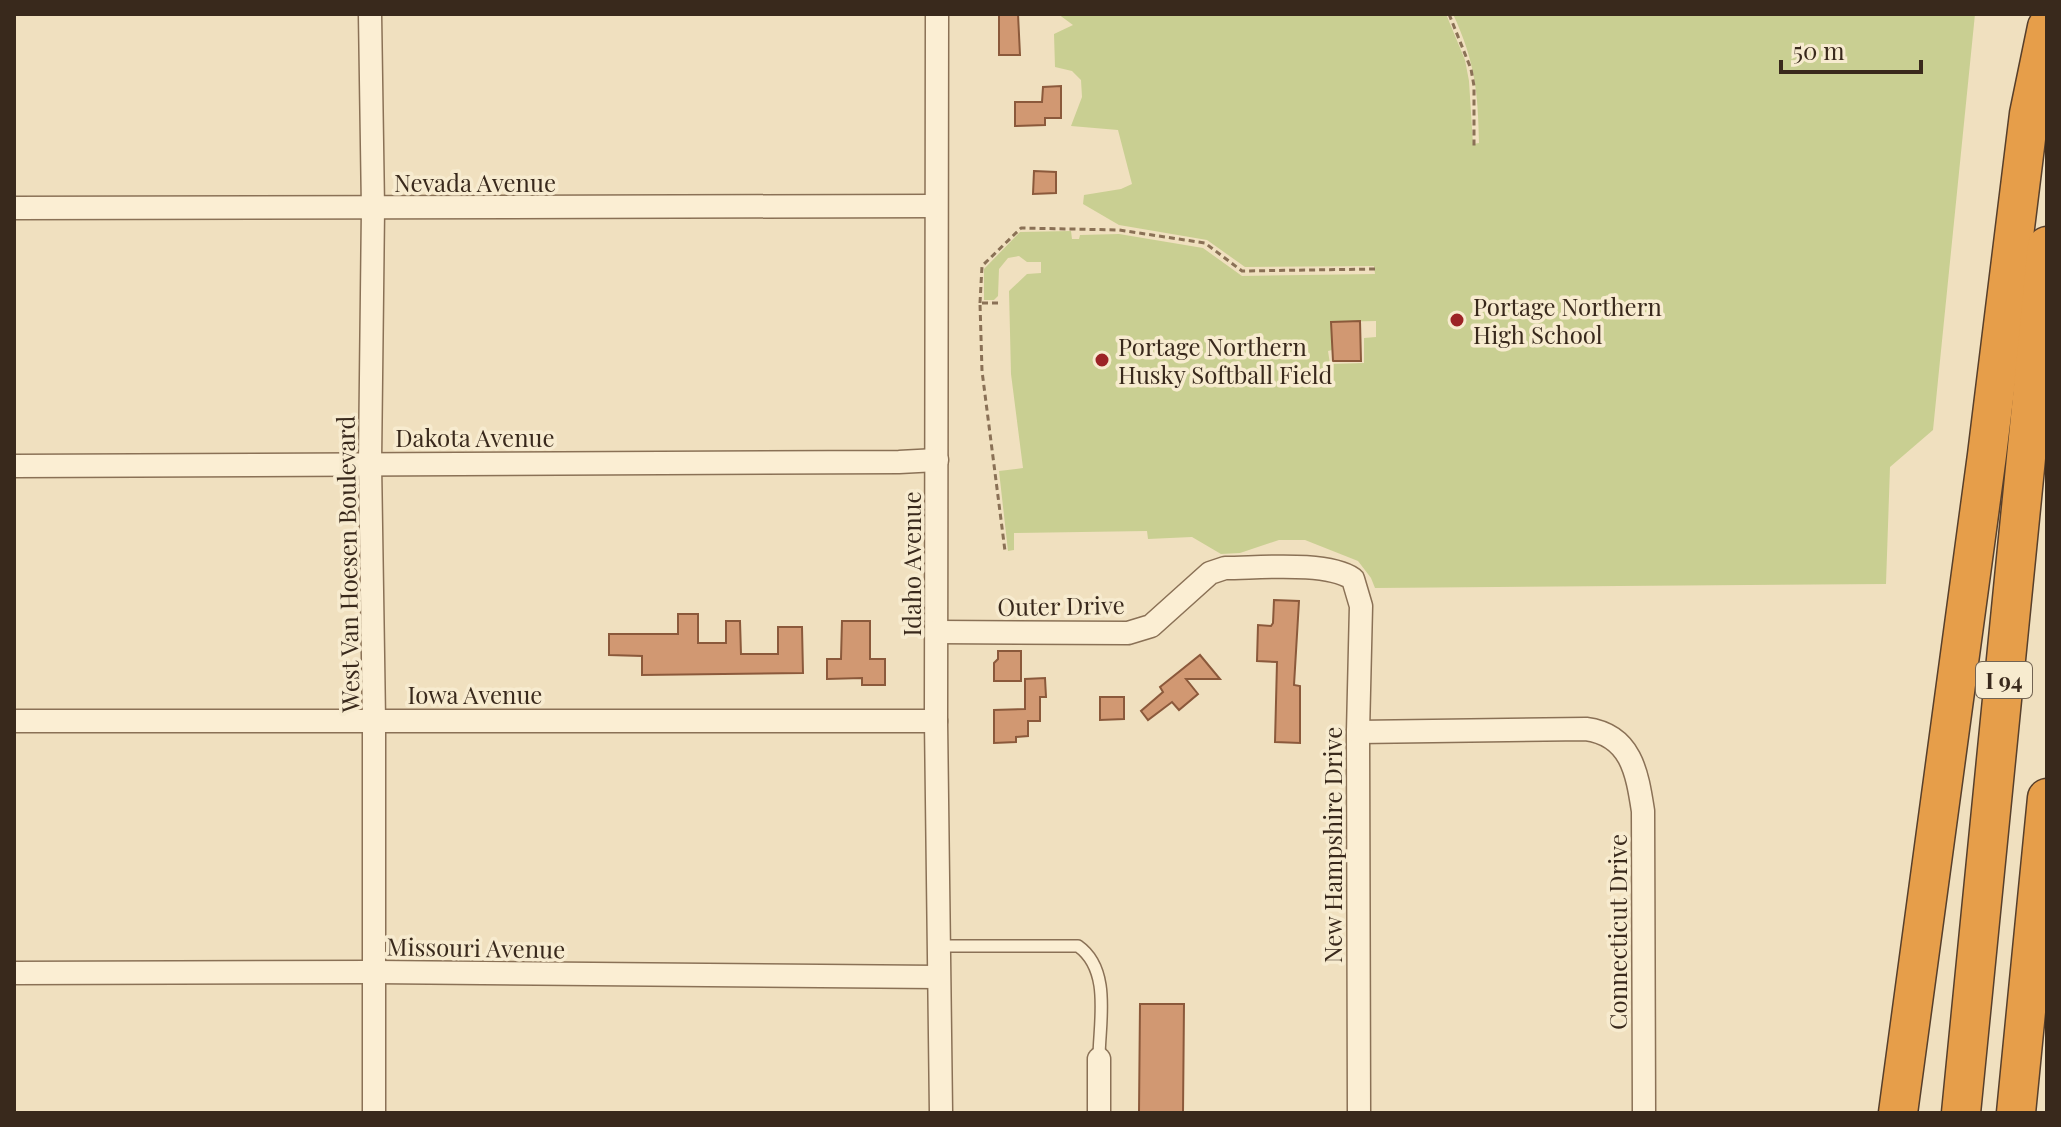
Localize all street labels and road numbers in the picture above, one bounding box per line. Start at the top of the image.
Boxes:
street label: Nevada Avenue [394,166,556,198]
street label: West Van Hoesen Boulevard [328,415,366,714]
street label: Dakota Avenue [395,421,555,453]
street label: Idaho Avenue [895,491,927,637]
street label: Outer Drive [997,588,1125,622]
road number: I 94 [1976,662,2032,698]
street label: Iowa Avenue [407,678,543,710]
street label: New Hampshire Drive [1316,727,1348,963]
street label: Connecticut Drive [1601,834,1633,1030]
street label: Missouri Avenue [386,929,566,965]

